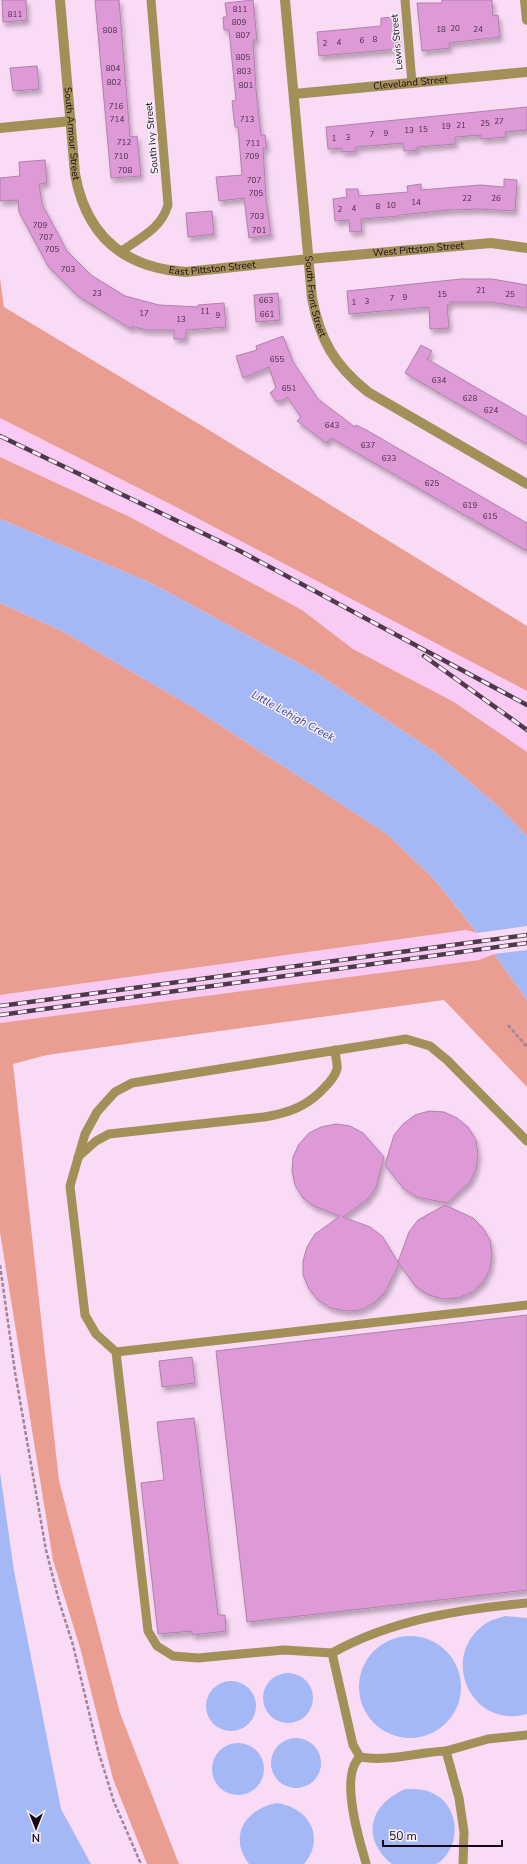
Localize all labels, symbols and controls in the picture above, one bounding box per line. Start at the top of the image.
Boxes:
house number: 811 [233,4,247,15]
house number: 811 [8,9,22,20]
street label: Lewis Street [388,13,406,71]
house number: 809 [232,17,246,28]
house number: 20 [450,23,460,34]
house number: 18 [436,24,446,35]
house number: 24 [473,24,483,35]
house number: 808 [103,25,117,36]
house number: 807 [236,30,250,41]
house number: 8 [373,34,378,45]
house number: 6 [360,35,365,46]
house number: 4 [337,37,342,48]
house number: 2 [323,38,328,49]
house number: 805 [236,52,250,63]
house number: 804 [106,63,120,74]
house number: 803 [237,66,251,77]
street label: Cleveland Street [372,72,449,93]
house number: 802 [107,77,121,88]
house number: 801 [239,80,253,91]
street label: South Armour Street [61,86,83,182]
house number: 716 [109,101,123,112]
street label: South Ivy Street [142,101,162,174]
house number: 714 [110,114,124,125]
house number: 713 [240,114,254,125]
house number: 27 [494,116,504,127]
house number: 25 [480,118,490,129]
house number: 21 [456,120,466,131]
house number: 19 [441,121,451,132]
house number: 15 [418,124,428,135]
house number: 13 [404,125,414,136]
house number: 9 [384,128,389,139]
house number: 7 [370,129,375,140]
house number: 3 [346,132,351,143]
house number: 1 [332,133,337,144]
house number: 712 [117,137,131,148]
house number: 711 [246,138,260,149]
house number: 710 [114,151,128,162]
house number: 709 [245,151,259,162]
house number: 708 [118,165,132,176]
house number: 707 [247,175,261,186]
house number: 705 [249,188,263,199]
house number: 22 [462,193,472,204]
house number: 26 [491,193,501,204]
house number: 14 [411,197,421,208]
house number: 10 [386,200,396,211]
house number: 8 [376,201,381,212]
house number: 4 [352,203,357,214]
house number: 2 [338,204,343,215]
house number: 703 [250,211,264,222]
house number: 709 [33,220,47,231]
house number: 701 [252,225,266,236]
house number: 707 [39,232,53,243]
street label: West Pittston Street [372,238,465,260]
house number: 705 [45,244,59,255]
street label: South Front Street [301,255,330,340]
street label: East Pittston Street [168,258,257,279]
house number: 703 [61,264,75,275]
house number: 21 [476,285,486,296]
house number: 23 [92,288,102,299]
house number: 15 [437,289,447,300]
house number: 25 [505,289,515,300]
house number: 9 [403,292,408,303]
house number: 7 [390,293,395,304]
house number: 663 [259,295,273,306]
house number: 3 [365,296,370,307]
house number: 1 [352,297,357,308]
house number: 11 [200,306,210,317]
house number: 17 [139,308,149,319]
house number: 661 [260,309,274,320]
house number: 9 [216,310,221,321]
house number: 13 [176,314,186,325]
house number: 655 [270,354,284,365]
house number: 634 [432,375,446,386]
house number: 651 [282,383,296,394]
house number: 628 [463,393,477,404]
house number: 624 [484,405,498,416]
house number: 643 [325,420,339,431]
house number: 637 [361,440,375,451]
house number: 633 [382,453,396,464]
house number: 625 [425,478,439,489]
house number: 619 [463,500,477,511]
house number: 615 [483,511,497,522]
water label: Little Lehigh Creek [249,687,338,745]
north arrow [16,1808,56,1848]
scale bar [383,1822,502,1848]
text: 50 m [389,1828,417,1844]
text: N [32,1830,40,1845]

